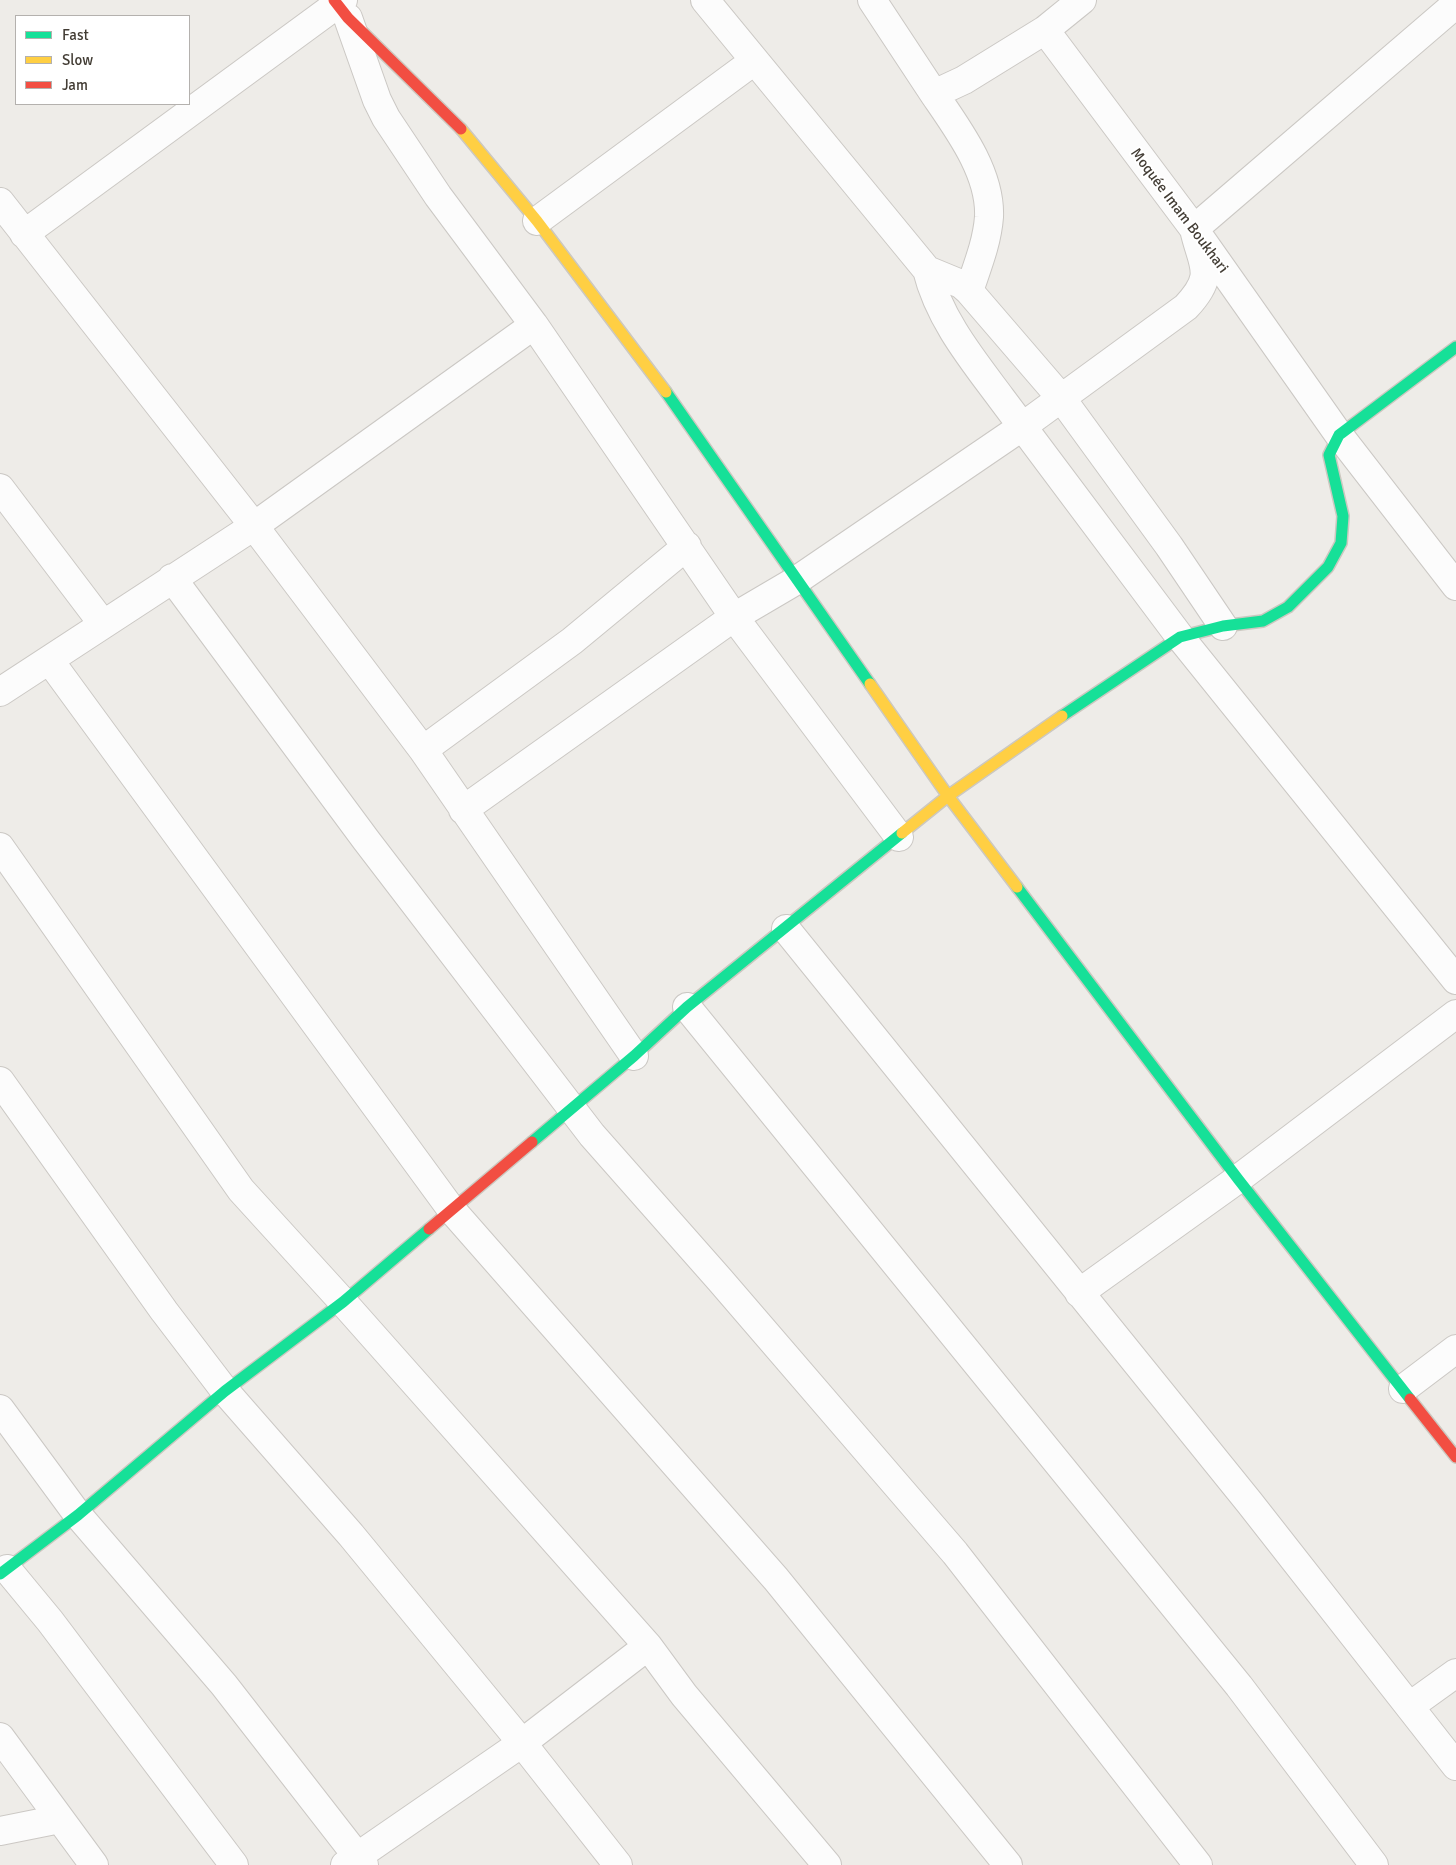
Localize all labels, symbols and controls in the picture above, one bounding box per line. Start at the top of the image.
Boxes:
legend [15,15,190,105]
text: Fast [62,26,89,44]
text: Slow [62,51,93,69]
text: Jam [62,76,88,94]
street label: Moquée Imam Boukhari [1126,145,1232,277]

